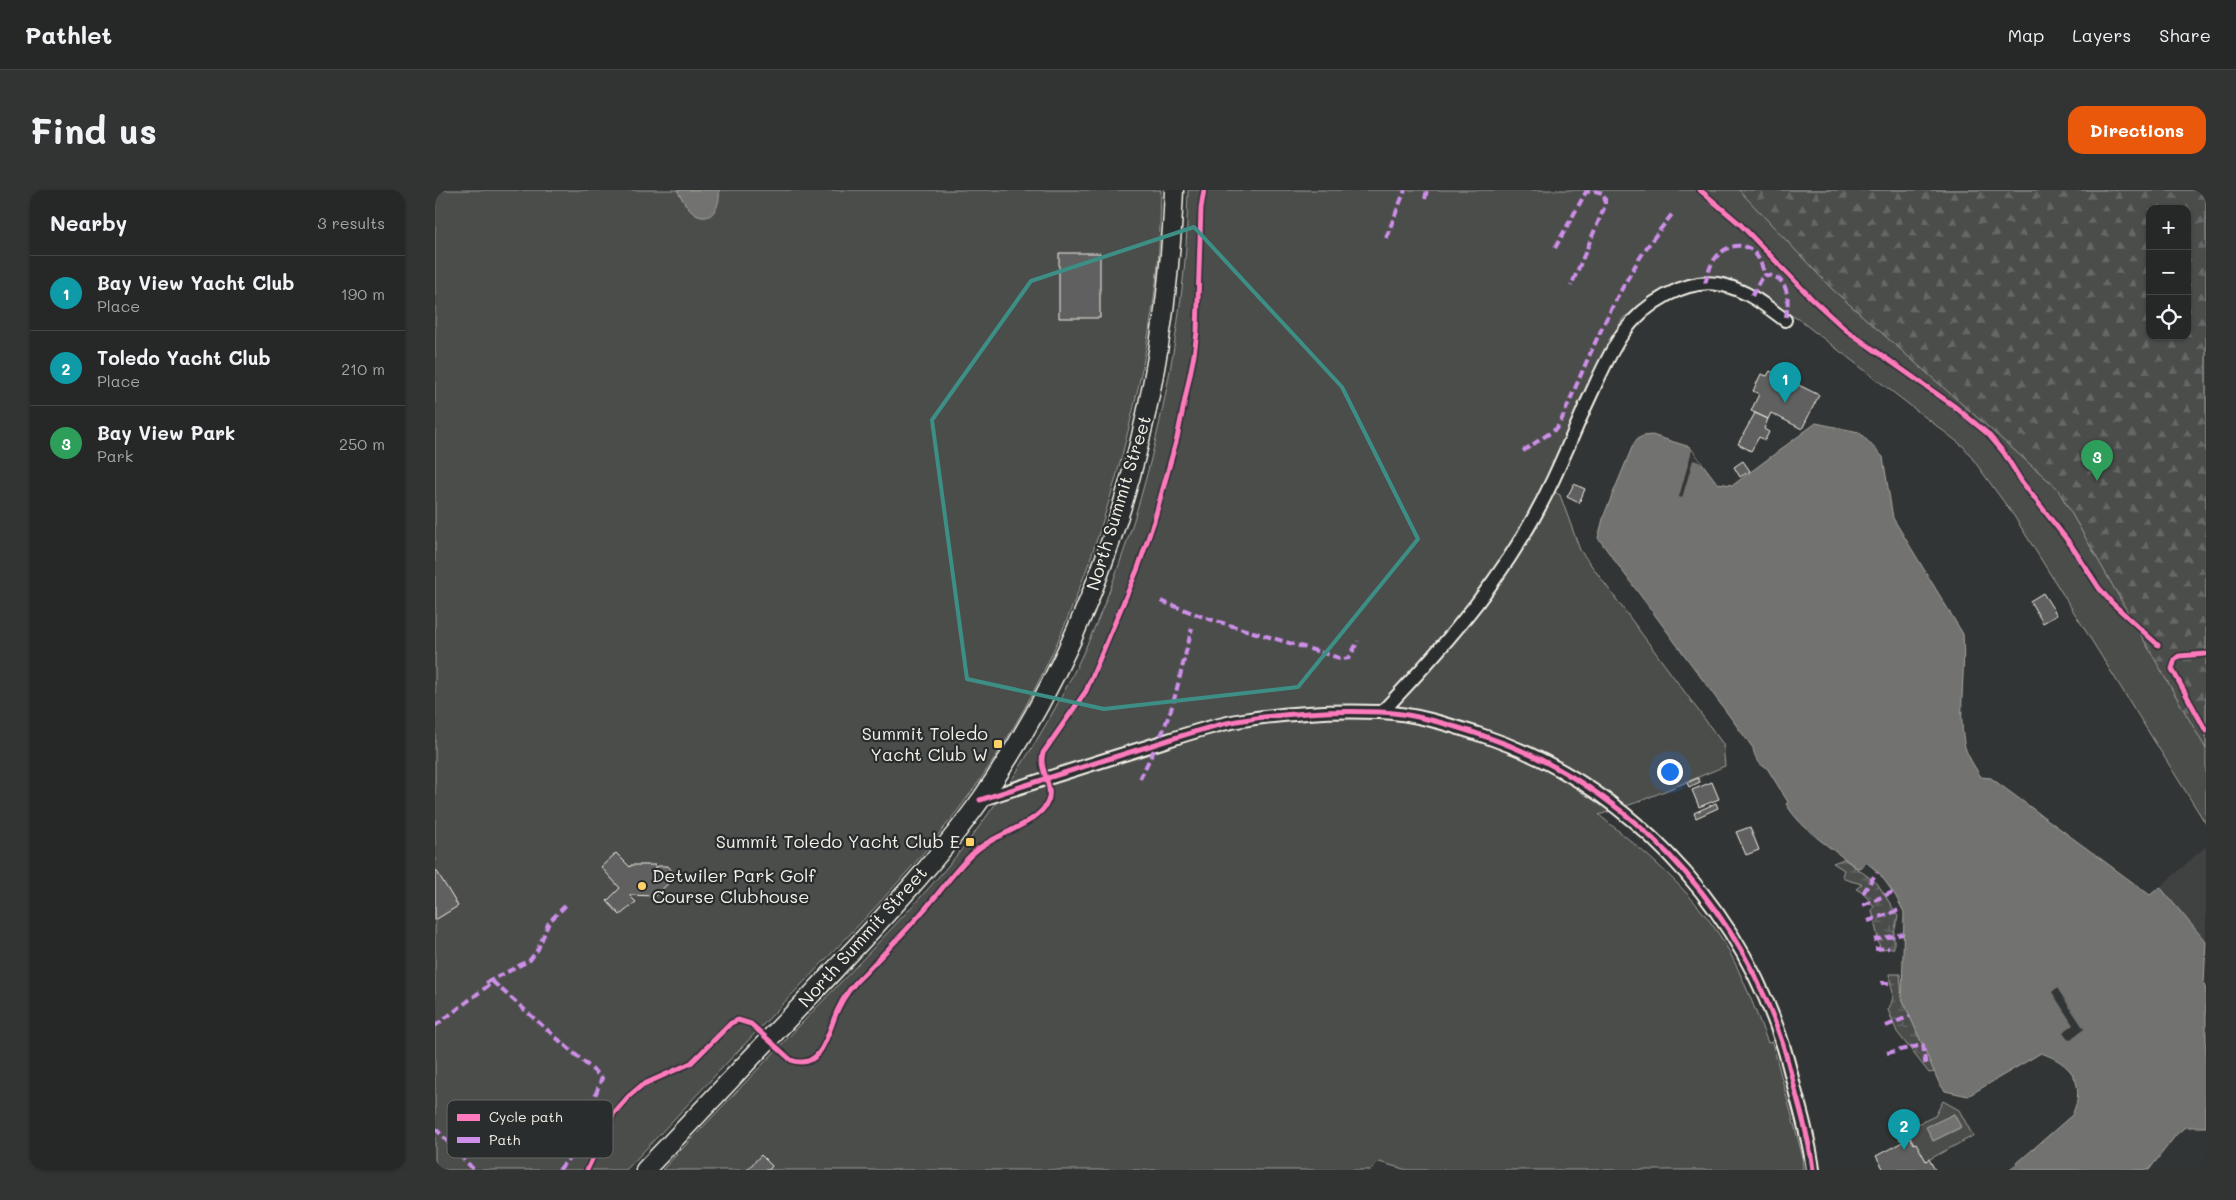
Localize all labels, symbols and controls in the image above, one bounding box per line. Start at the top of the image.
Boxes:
text: Pathlet [25,19,112,50]
text: Map [2008,23,2044,47]
text: Layers [2072,23,2131,47]
text: Share [2159,23,2211,47]
button: Directions [2068,106,2206,154]
text: Find us [30,107,157,153]
map controls [2146,205,2191,340]
button: + [2146,205,2191,250]
text: Nearby [50,209,127,236]
text: 3 results [317,212,385,233]
button: − [2146,250,2191,295]
text: Bay View Yacht Club [97,270,294,295]
text: 1 [62,283,70,304]
text: 190 m [341,283,385,304]
text: Place [97,295,140,316]
button: locate [2146,295,2191,340]
text: Toledo Yacht Club [97,345,271,370]
text: 2 [62,358,70,379]
text: 210 m [341,358,385,379]
pin: 1 [1769,362,1801,403]
text: Place [97,370,140,391]
street label: North Summit Street [1080,412,1156,593]
text: Bay View Park [97,420,235,445]
text: 3 [61,433,71,454]
text: 250 m [339,433,385,454]
pin: 3 [2081,440,2113,481]
text: Park [97,445,133,466]
place label: Summit Toledo Yacht Club W [862,721,988,766]
marker: Summit Toledo Yacht Club W [992,738,1004,750]
your location [1657,759,1683,785]
place label: Summit Toledo Yacht Club E [716,829,960,853]
marker: Summit Toledo Yacht Club E [964,836,976,848]
street label: North Summit Street [792,861,932,1012]
place label: Detwiler Park Golf Course Clubhouse [652,863,816,908]
marker: Detwiler Park Golf Course Clubhouse [636,880,648,892]
legend [447,1100,613,1158]
text: Cycle path [489,1107,563,1126]
pin: 2 [1888,1109,1920,1150]
text: Path [489,1130,520,1149]

